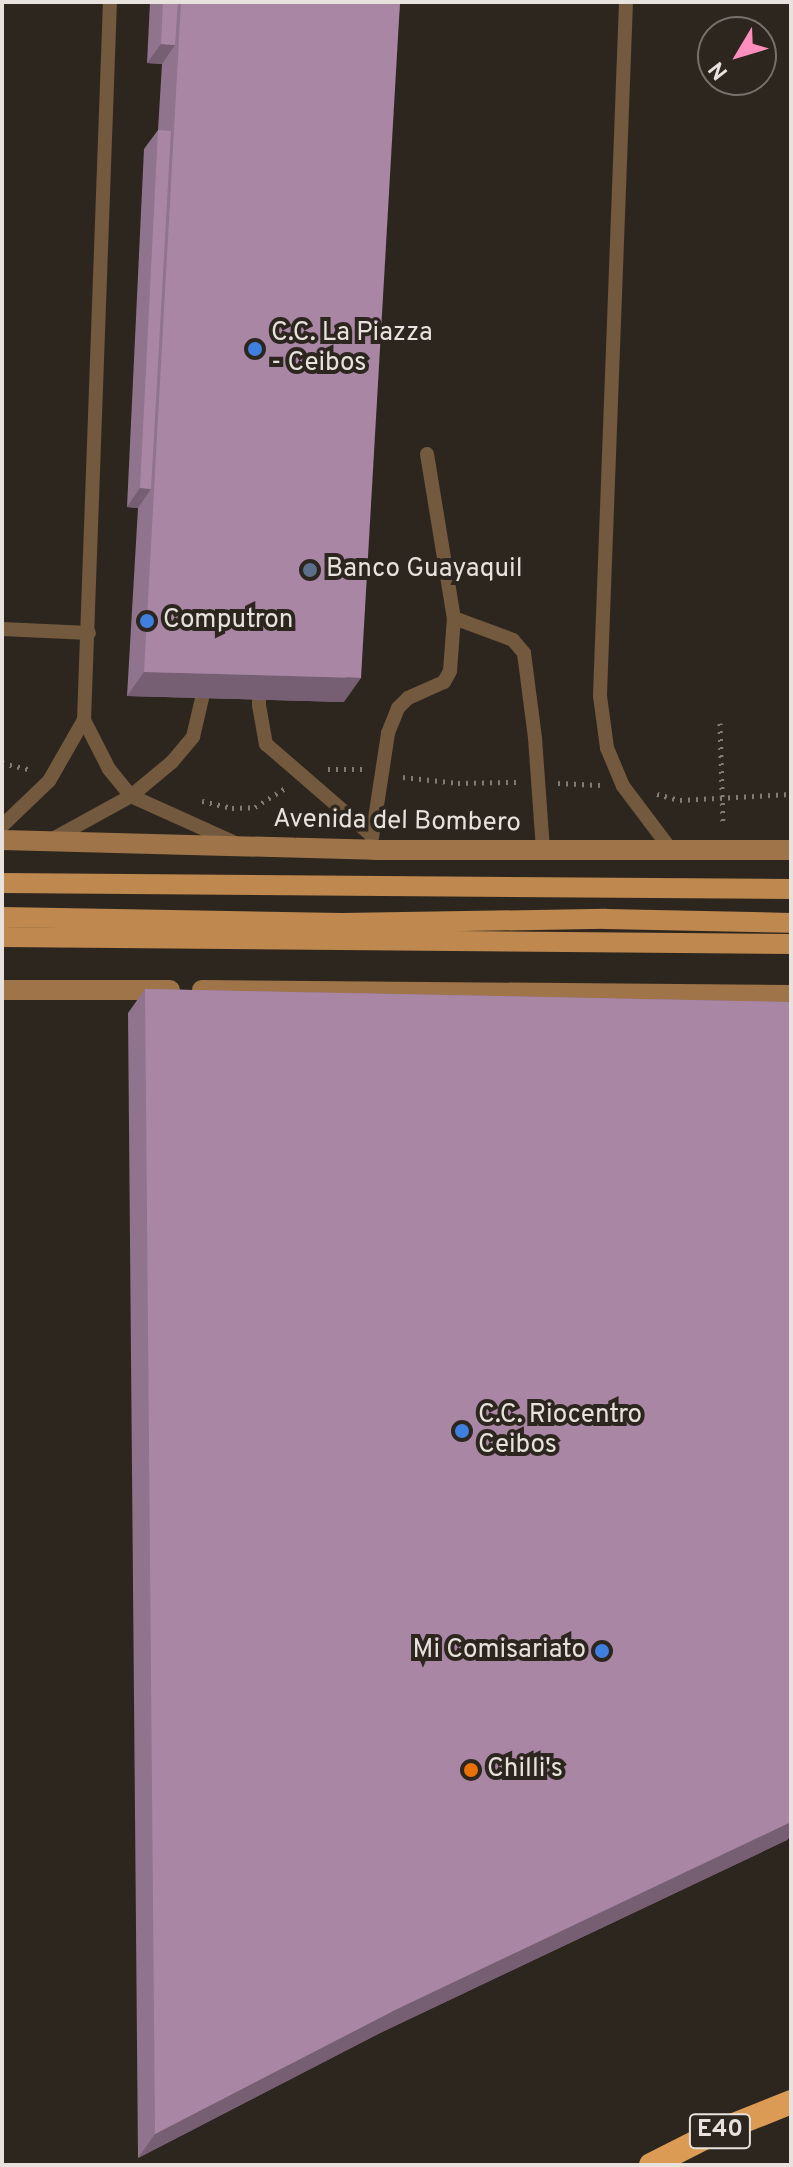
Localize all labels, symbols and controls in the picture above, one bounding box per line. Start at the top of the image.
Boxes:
north arrow [697,16,777,96]
text: N [704,55,735,84]
place label: C.C. La Piazza - Ceibos [271,318,433,380]
marker: C.C. La Piazza - Ceibos [246,340,264,358]
place label: Banco Guayaquil [326,554,522,586]
marker: Banco Guayaquil [301,561,319,579]
place label: Computron [163,605,293,637]
marker: Computron [138,612,156,630]
street label: Avenida del Bombero [273,804,521,840]
place label: C.C. Riocentro Ceibos [478,1400,642,1462]
marker: C.C. Riocentro Ceibos [453,1422,471,1440]
place label: Mi Comisariato [413,1635,586,1667]
marker: Mi Comisariato [593,1642,611,1660]
place label: Chilli's [487,1754,563,1786]
marker: Chilli's [462,1761,480,1779]
road number: E40 [688,2111,752,2151]

